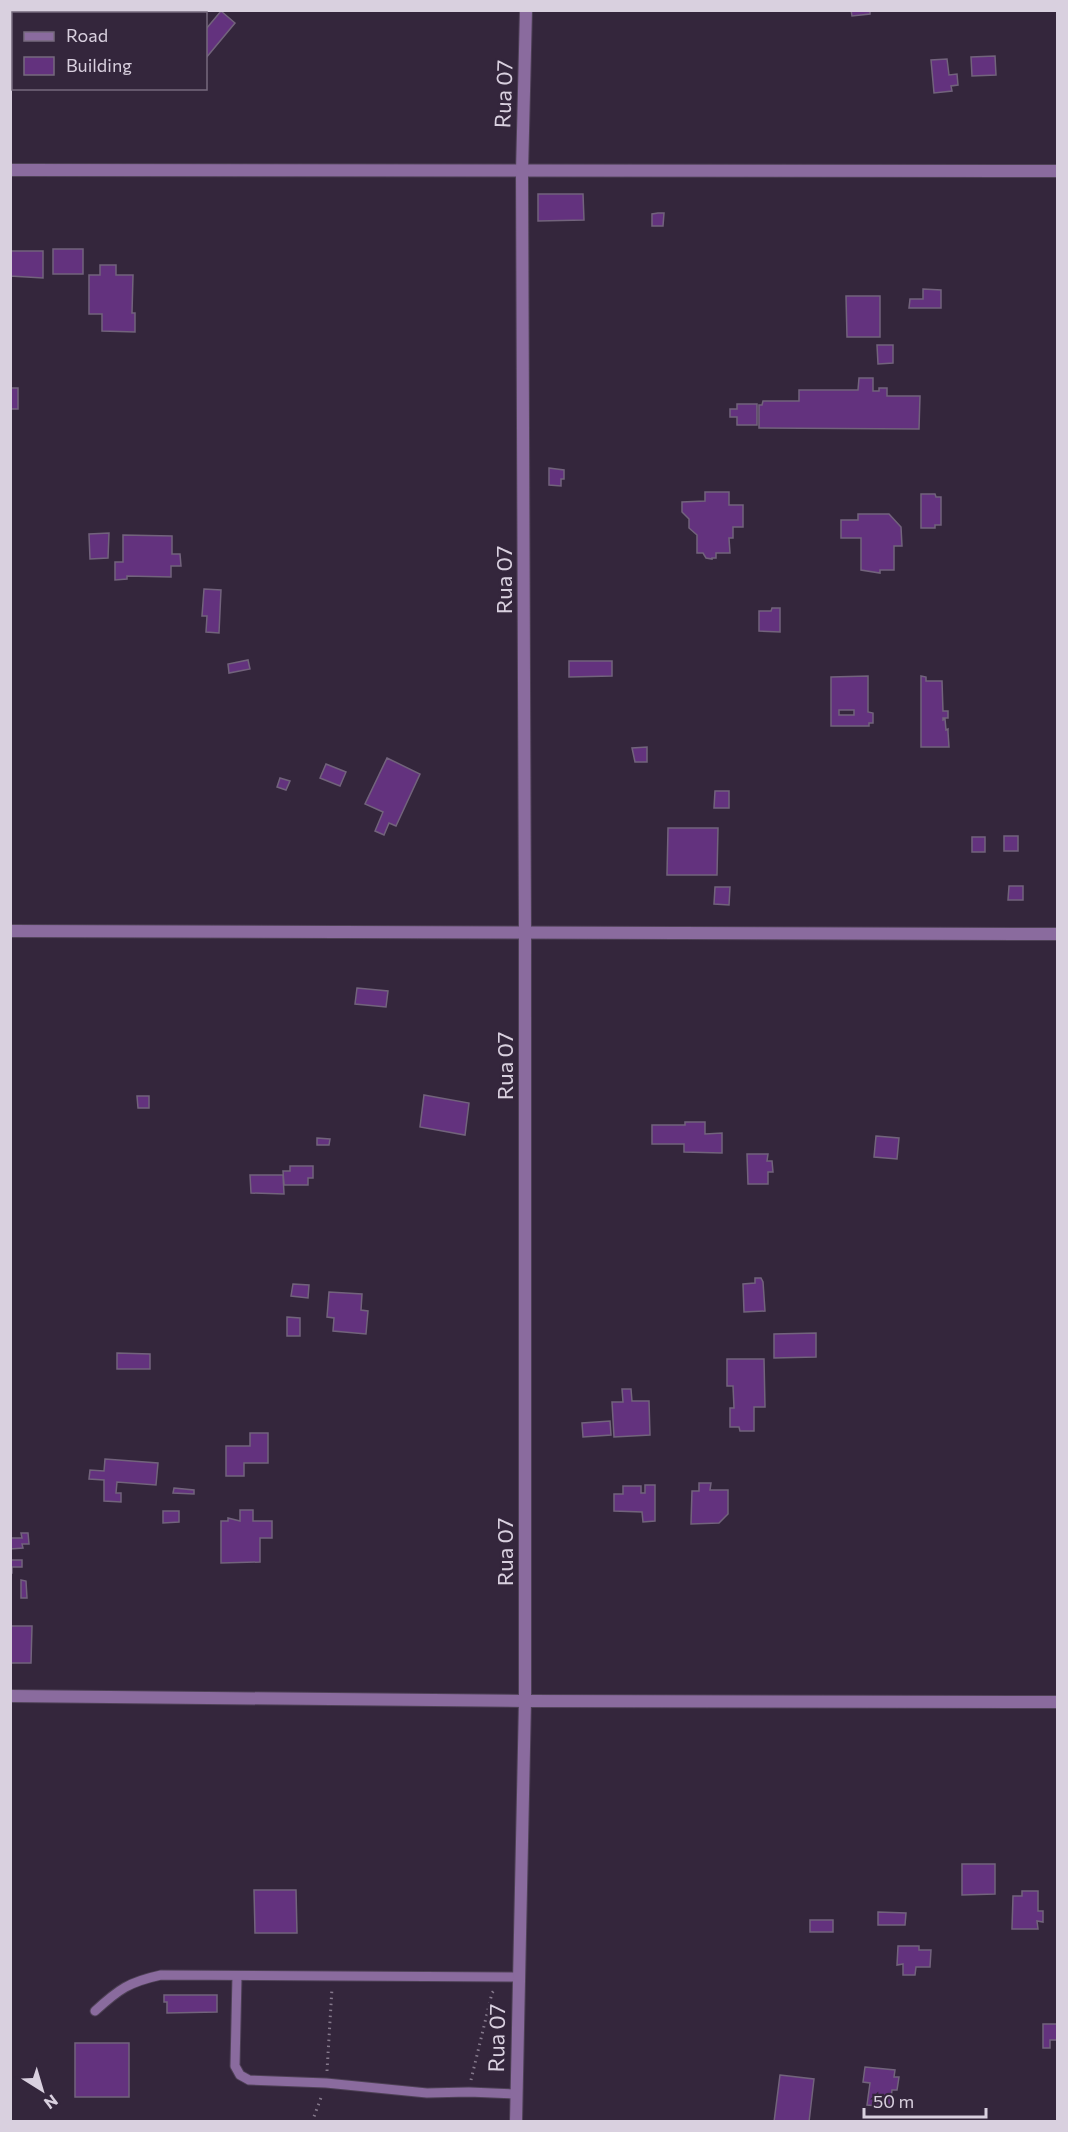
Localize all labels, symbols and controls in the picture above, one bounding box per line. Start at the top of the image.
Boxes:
legend [12,12,207,90]
text: Road [66,24,108,46]
text: Building [66,54,132,76]
street label: Rua 07 [488,59,518,129]
street label: Rua 07 [490,546,517,614]
street label: Rua 07 [491,1032,518,1100]
street label: Rua 07 [491,1518,518,1586]
street label: Rua 07 [482,2004,510,2072]
north arrow [12,2060,72,2120]
scale bar [864,2081,986,2119]
text: 50 m [873,2090,914,2112]
text: N [41,2091,62,2114]

